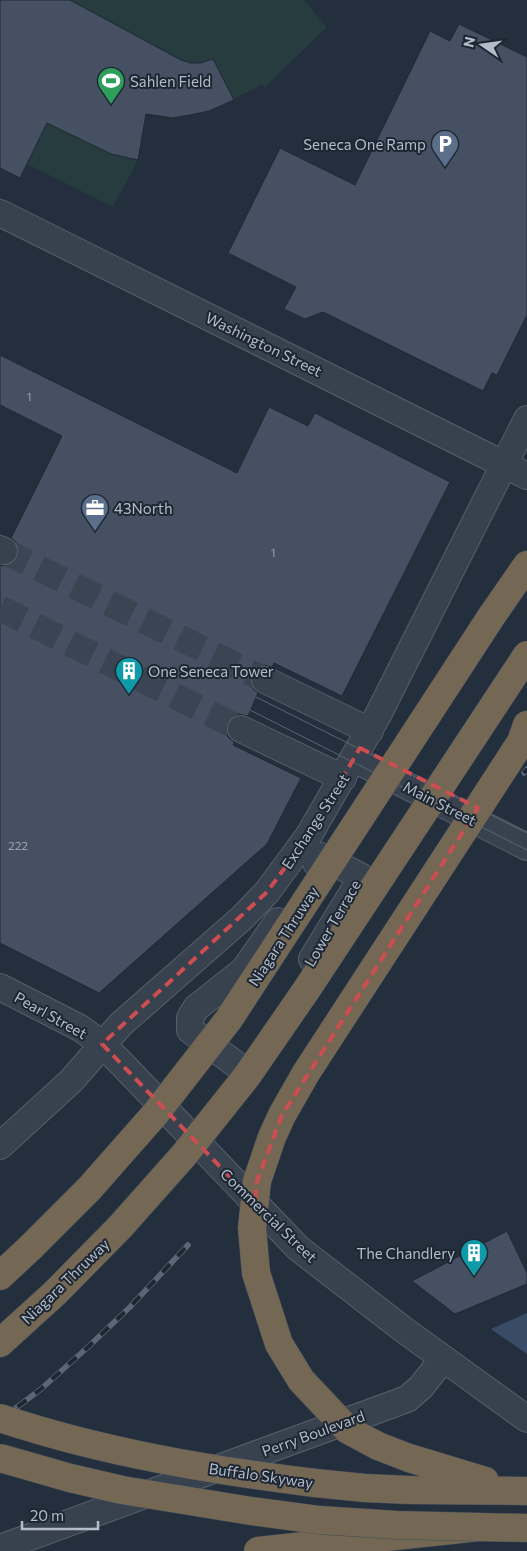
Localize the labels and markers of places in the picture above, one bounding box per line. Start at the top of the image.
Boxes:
sports icon: Sahlen Field [96,66,126,105]
place label: Sahlen Field [130,72,211,90]
parking icon: Seneca One Ramp [430,129,460,168]
place label: Seneca One Ramp [303,135,426,153]
office icon: 43North [80,493,110,532]
place label: 43North [114,499,173,517]
building icon: One Seneca Tower [114,656,144,695]
place label: One Seneca Tower [148,662,274,680]
building icon: The Chandlery [459,1238,489,1277]
place label: The Chandlery [357,1244,455,1262]

